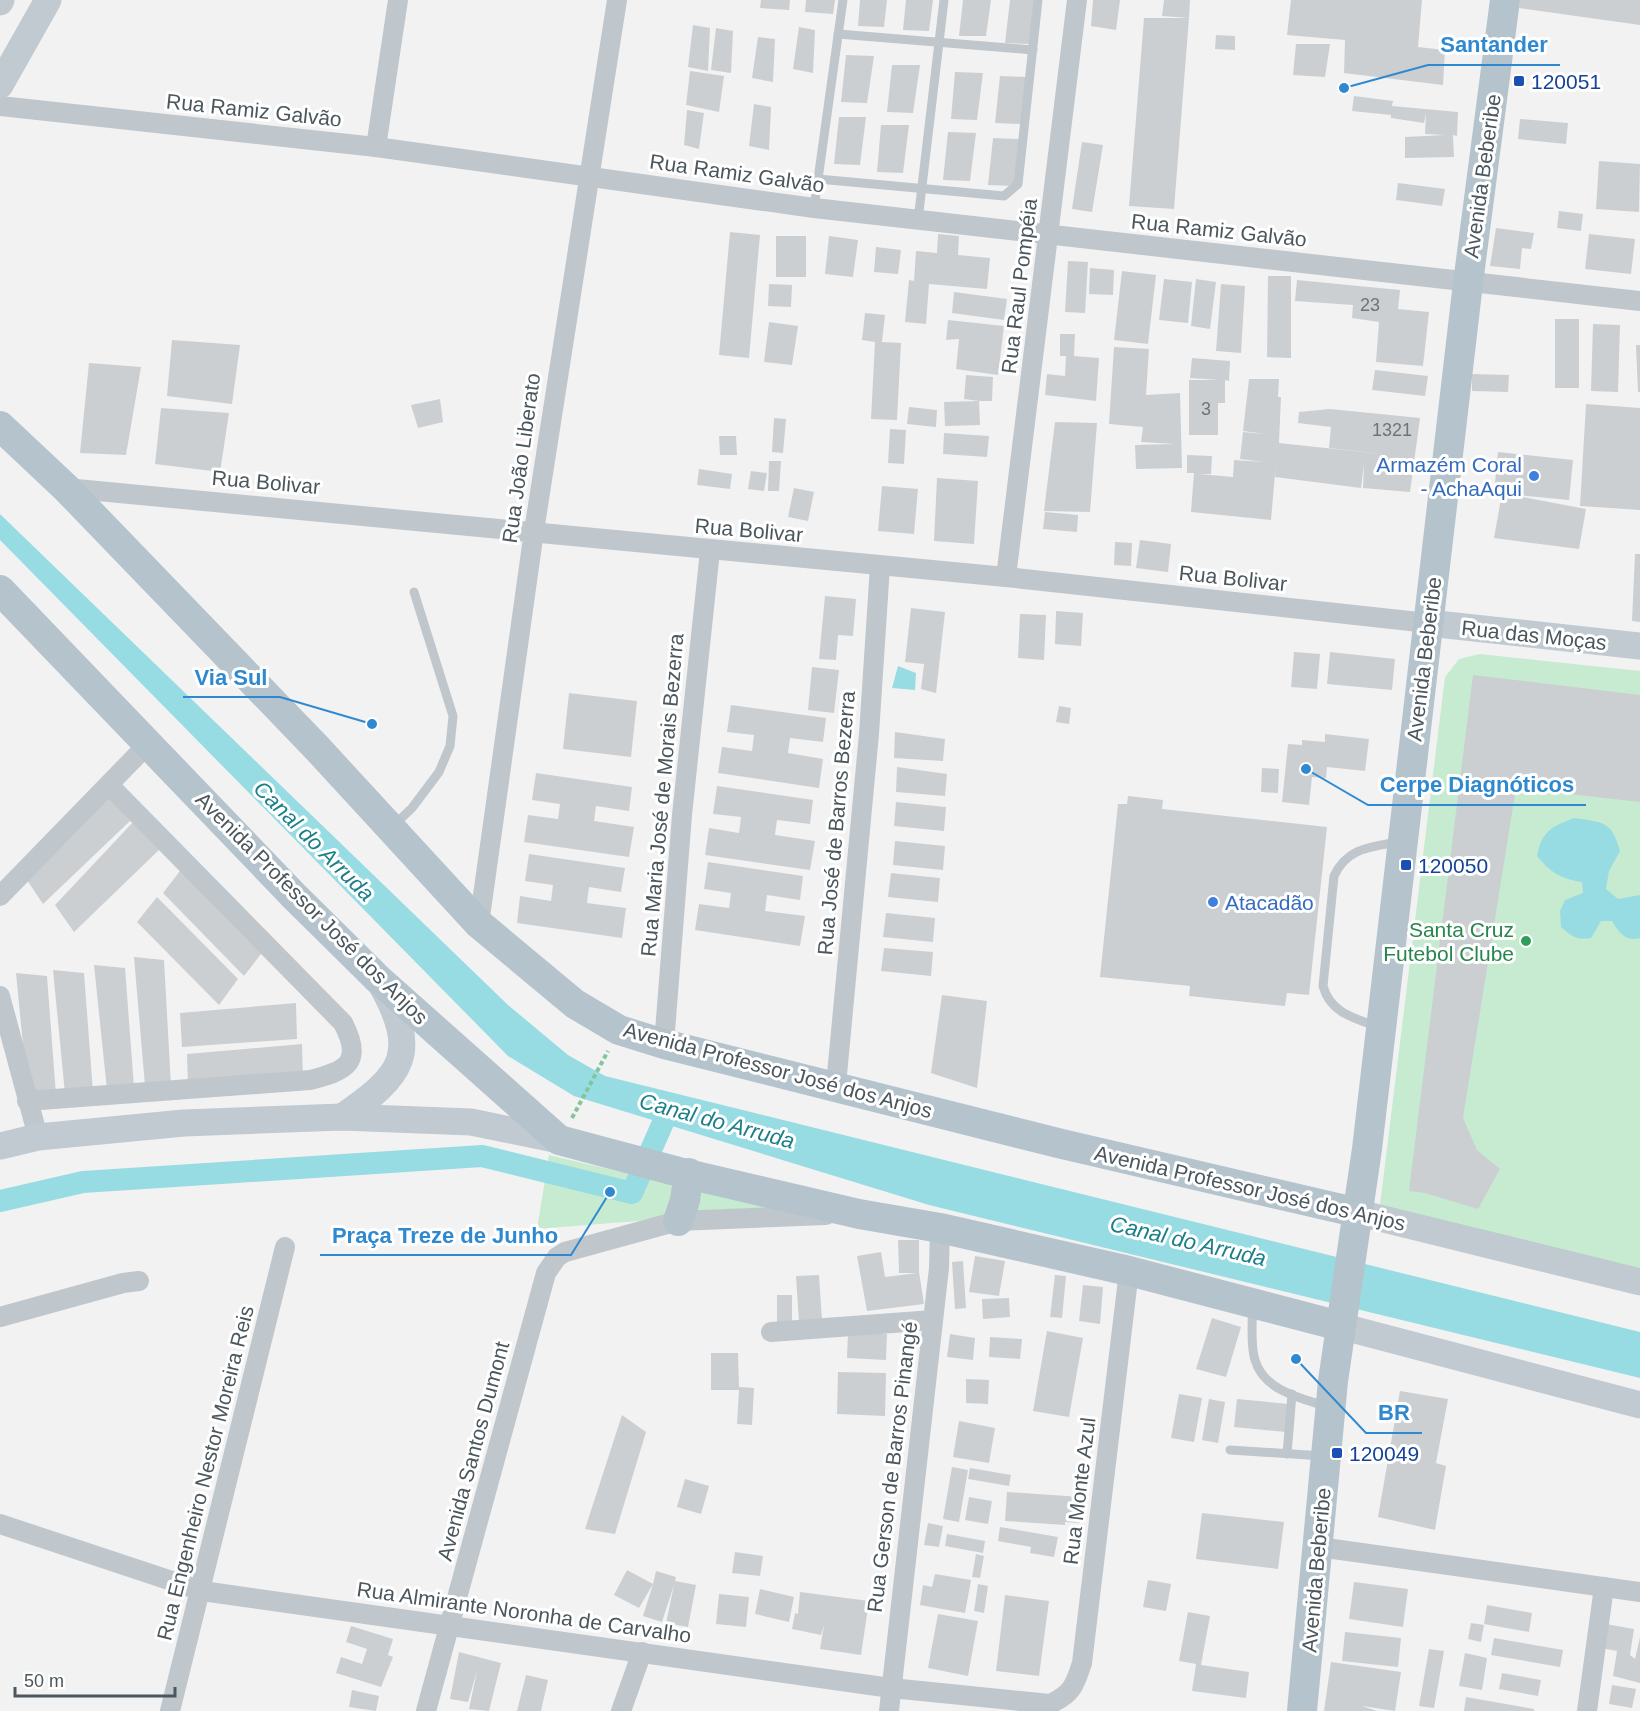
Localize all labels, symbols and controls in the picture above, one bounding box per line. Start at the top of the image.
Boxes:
callout: Santander [1428,25,1560,65]
text: Santander [1440,32,1548,57]
place label: 120051 [1531,70,1601,93]
marker: 120051 [1512,74,1526,88]
street label: Rua Ramiz Galvão [165,89,343,131]
street label: Avenida Beberibe [1459,93,1505,259]
street label: Rua Ramiz Galvão [648,149,826,197]
street label: Rua Raul Pompéia [997,197,1041,375]
street label: Rua Ramiz Galvão [1130,209,1308,251]
house number: 23 [1360,295,1380,315]
street label: Rua João Liberato [498,371,544,545]
house number: 3 [1201,399,1211,419]
house number: 1321 [1372,420,1412,440]
place label: Armazém Coral - AchaAqui [1376,453,1522,500]
street label: Rua Bolivar [211,466,321,498]
marker: Armazém Coral - AchaAqui [1527,469,1541,483]
street label: Rua Bolivar [694,514,804,546]
street label: Rua Bolivar [1178,561,1288,595]
street label: Avenida Beberibe [1403,576,1445,742]
street label: Rua das Moças [1460,616,1608,654]
street label: Rua Maria José de Morais Bezerra [636,632,688,958]
callout: Via Sul [183,657,280,697]
text: Via Sul [195,665,267,690]
street label: Rua José de Barros Bezerra [813,690,859,956]
callout: Cerpe Diagnóticos [1368,765,1586,805]
text: Cerpe Diagnóticos [1380,772,1574,797]
water label: Canal do Arruda [249,776,379,906]
street label: Avenida Professor José dos Anjos [191,787,433,1029]
place label: 120050 [1418,854,1488,877]
marker: 120050 [1399,858,1413,872]
place label: Atacadão [1225,891,1314,914]
marker: Atacadão [1206,895,1220,909]
place label: Santa Cruz Futebol Clube [1383,918,1514,965]
marker: Santa Cruz Futebol Clube [1519,934,1533,948]
street label: Avenida Professor José dos Anjos [621,1018,935,1122]
water label: Canal do Arruda [637,1088,797,1154]
street label: Avenida Professor José dos Anjos [1092,1141,1408,1235]
water label: Canal do Arruda [1108,1211,1268,1271]
callout: Praça Treze de Junho [320,1215,571,1255]
text: Praça Treze de Junho [332,1223,558,1248]
street label: Rua Engenheiro Nestor Moreira Reis [152,1303,258,1643]
street label: Rua Gerson de Barros Pinangé [863,1320,921,1614]
street label: Avenida Santos Dumont [433,1339,513,1563]
callout: BR [1366,1393,1422,1433]
text: BR [1378,1400,1410,1425]
street label: Rua Monte Azul [1059,1416,1099,1566]
place label: 120049 [1349,1442,1419,1465]
marker: 120049 [1330,1446,1344,1460]
street label: Avenida Beberibe [1297,1487,1335,1653]
street label: Rua Almirante Noronha de Carvalho [355,1577,693,1647]
scale bar [15,1660,176,1698]
text: 50 m [24,1671,64,1691]

